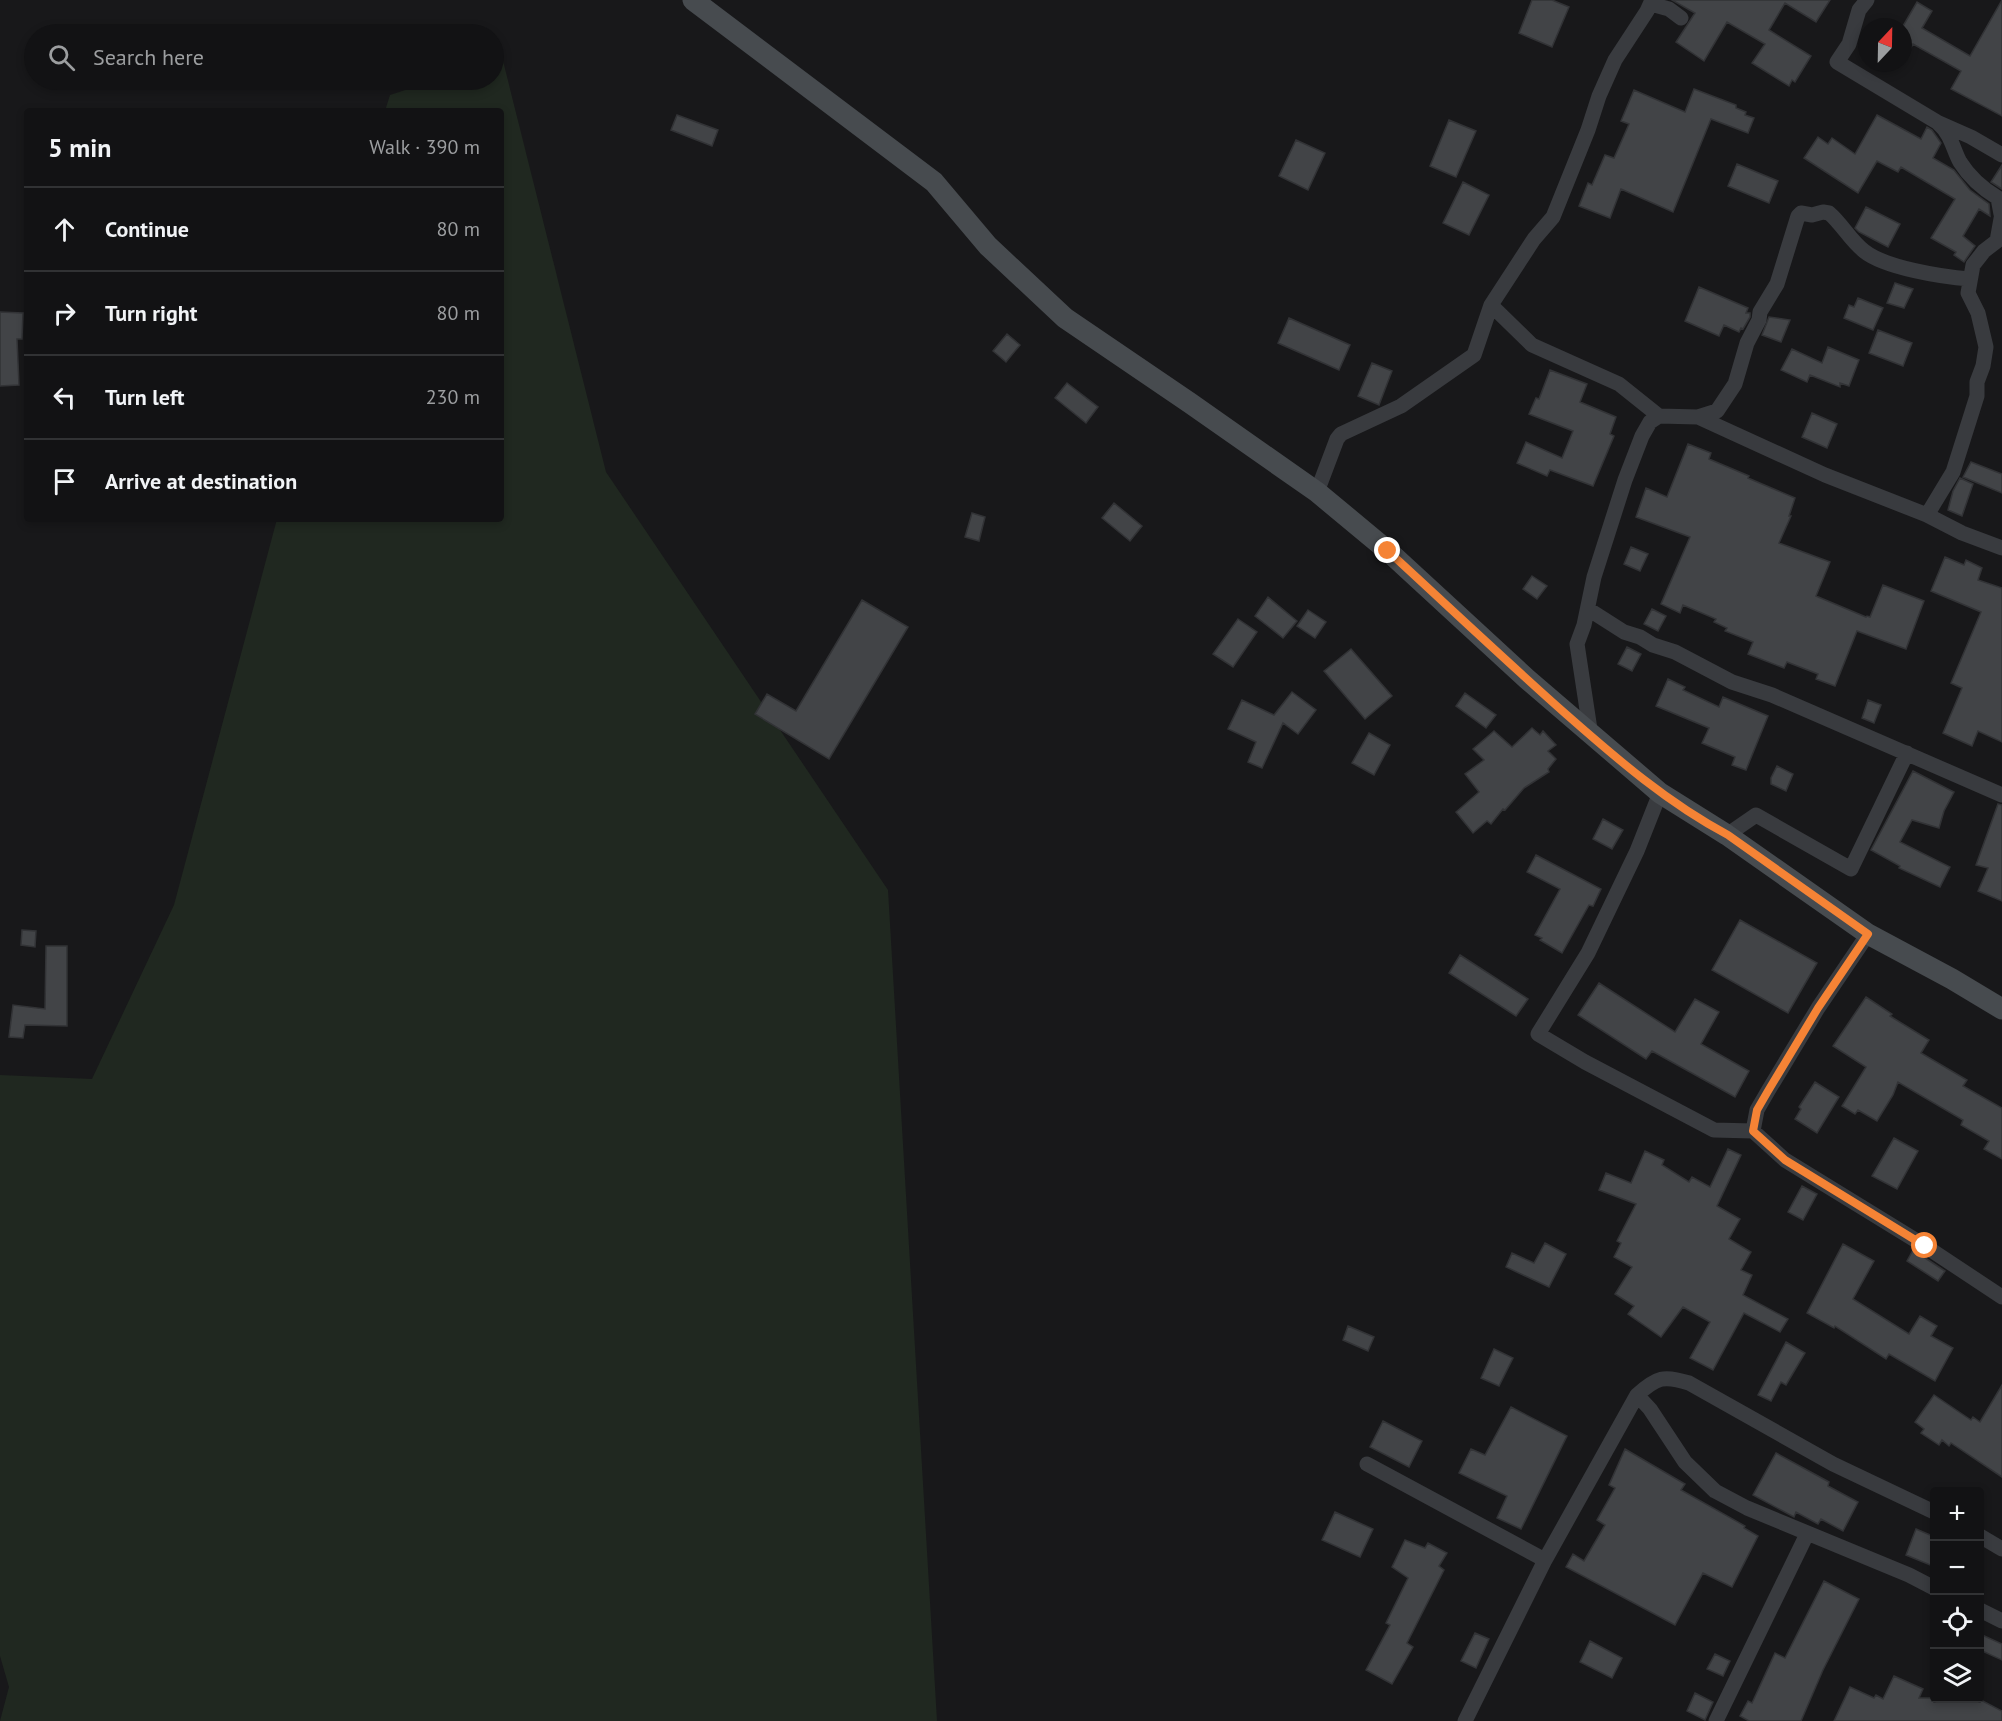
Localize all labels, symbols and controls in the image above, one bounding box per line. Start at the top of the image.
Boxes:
north arrow [1858,18,1912,72]
search box [24,24,504,90]
icon: search [45,41,78,74]
text: Search here [93,43,204,71]
text: 5 min [48,131,111,164]
text: Walk · 390 m [369,134,480,160]
icon: ahead [48,213,81,246]
text: Continue [105,215,189,243]
text: 80 m [437,216,480,242]
icon: right [48,297,81,330]
text: Turn right [105,299,197,327]
text: 80 m [437,300,480,326]
icon: left [48,381,81,414]
text: Turn left [105,383,185,411]
text: 230 m [426,384,480,410]
icon: arrive [48,465,81,498]
text: Arrive at destination [105,467,297,495]
route end [1374,537,1400,563]
route start [1911,1232,1937,1258]
map controls [1930,1487,1984,1703]
button: + [1930,1487,1984,1541]
button: − [1930,1541,1984,1595]
button: locate [1930,1595,1984,1649]
button: layers [1930,1649,1984,1703]

